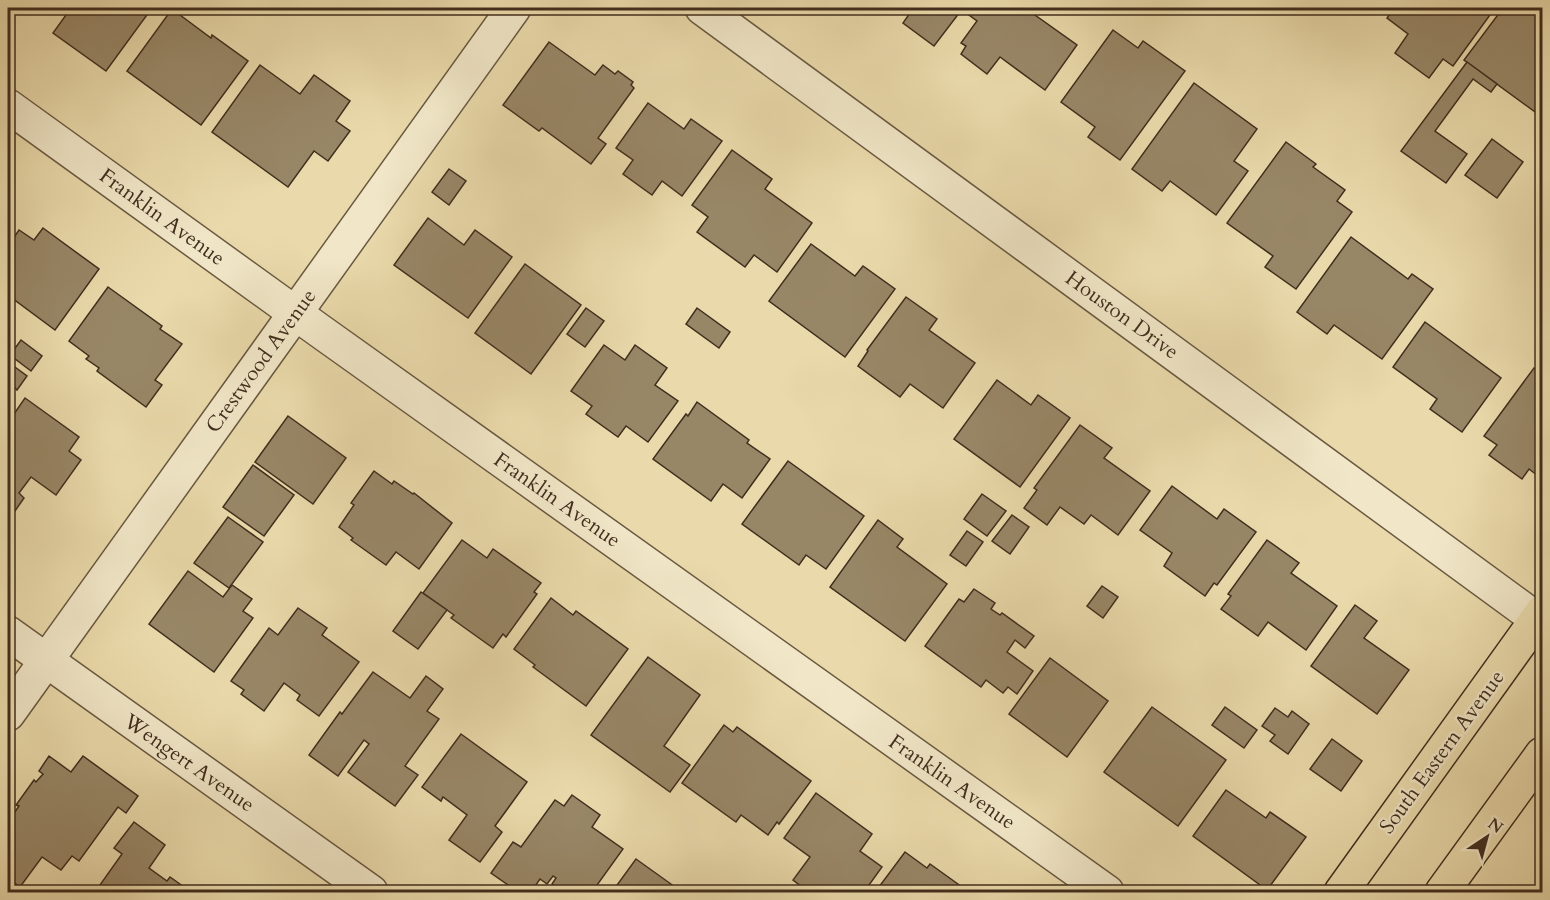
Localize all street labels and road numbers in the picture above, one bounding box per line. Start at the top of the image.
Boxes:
street label: Franklin Avenue [93,162,231,272]
street label: Houston Drive [1059,264,1185,366]
street label: Crestwood Avenue [199,283,323,439]
street label: Franklin Avenue [488,445,626,555]
street label: South Eastern Avenue [1373,664,1511,840]
street label: Wengert Avenue [117,706,260,819]
street label: Franklin Avenue [883,727,1021,837]

